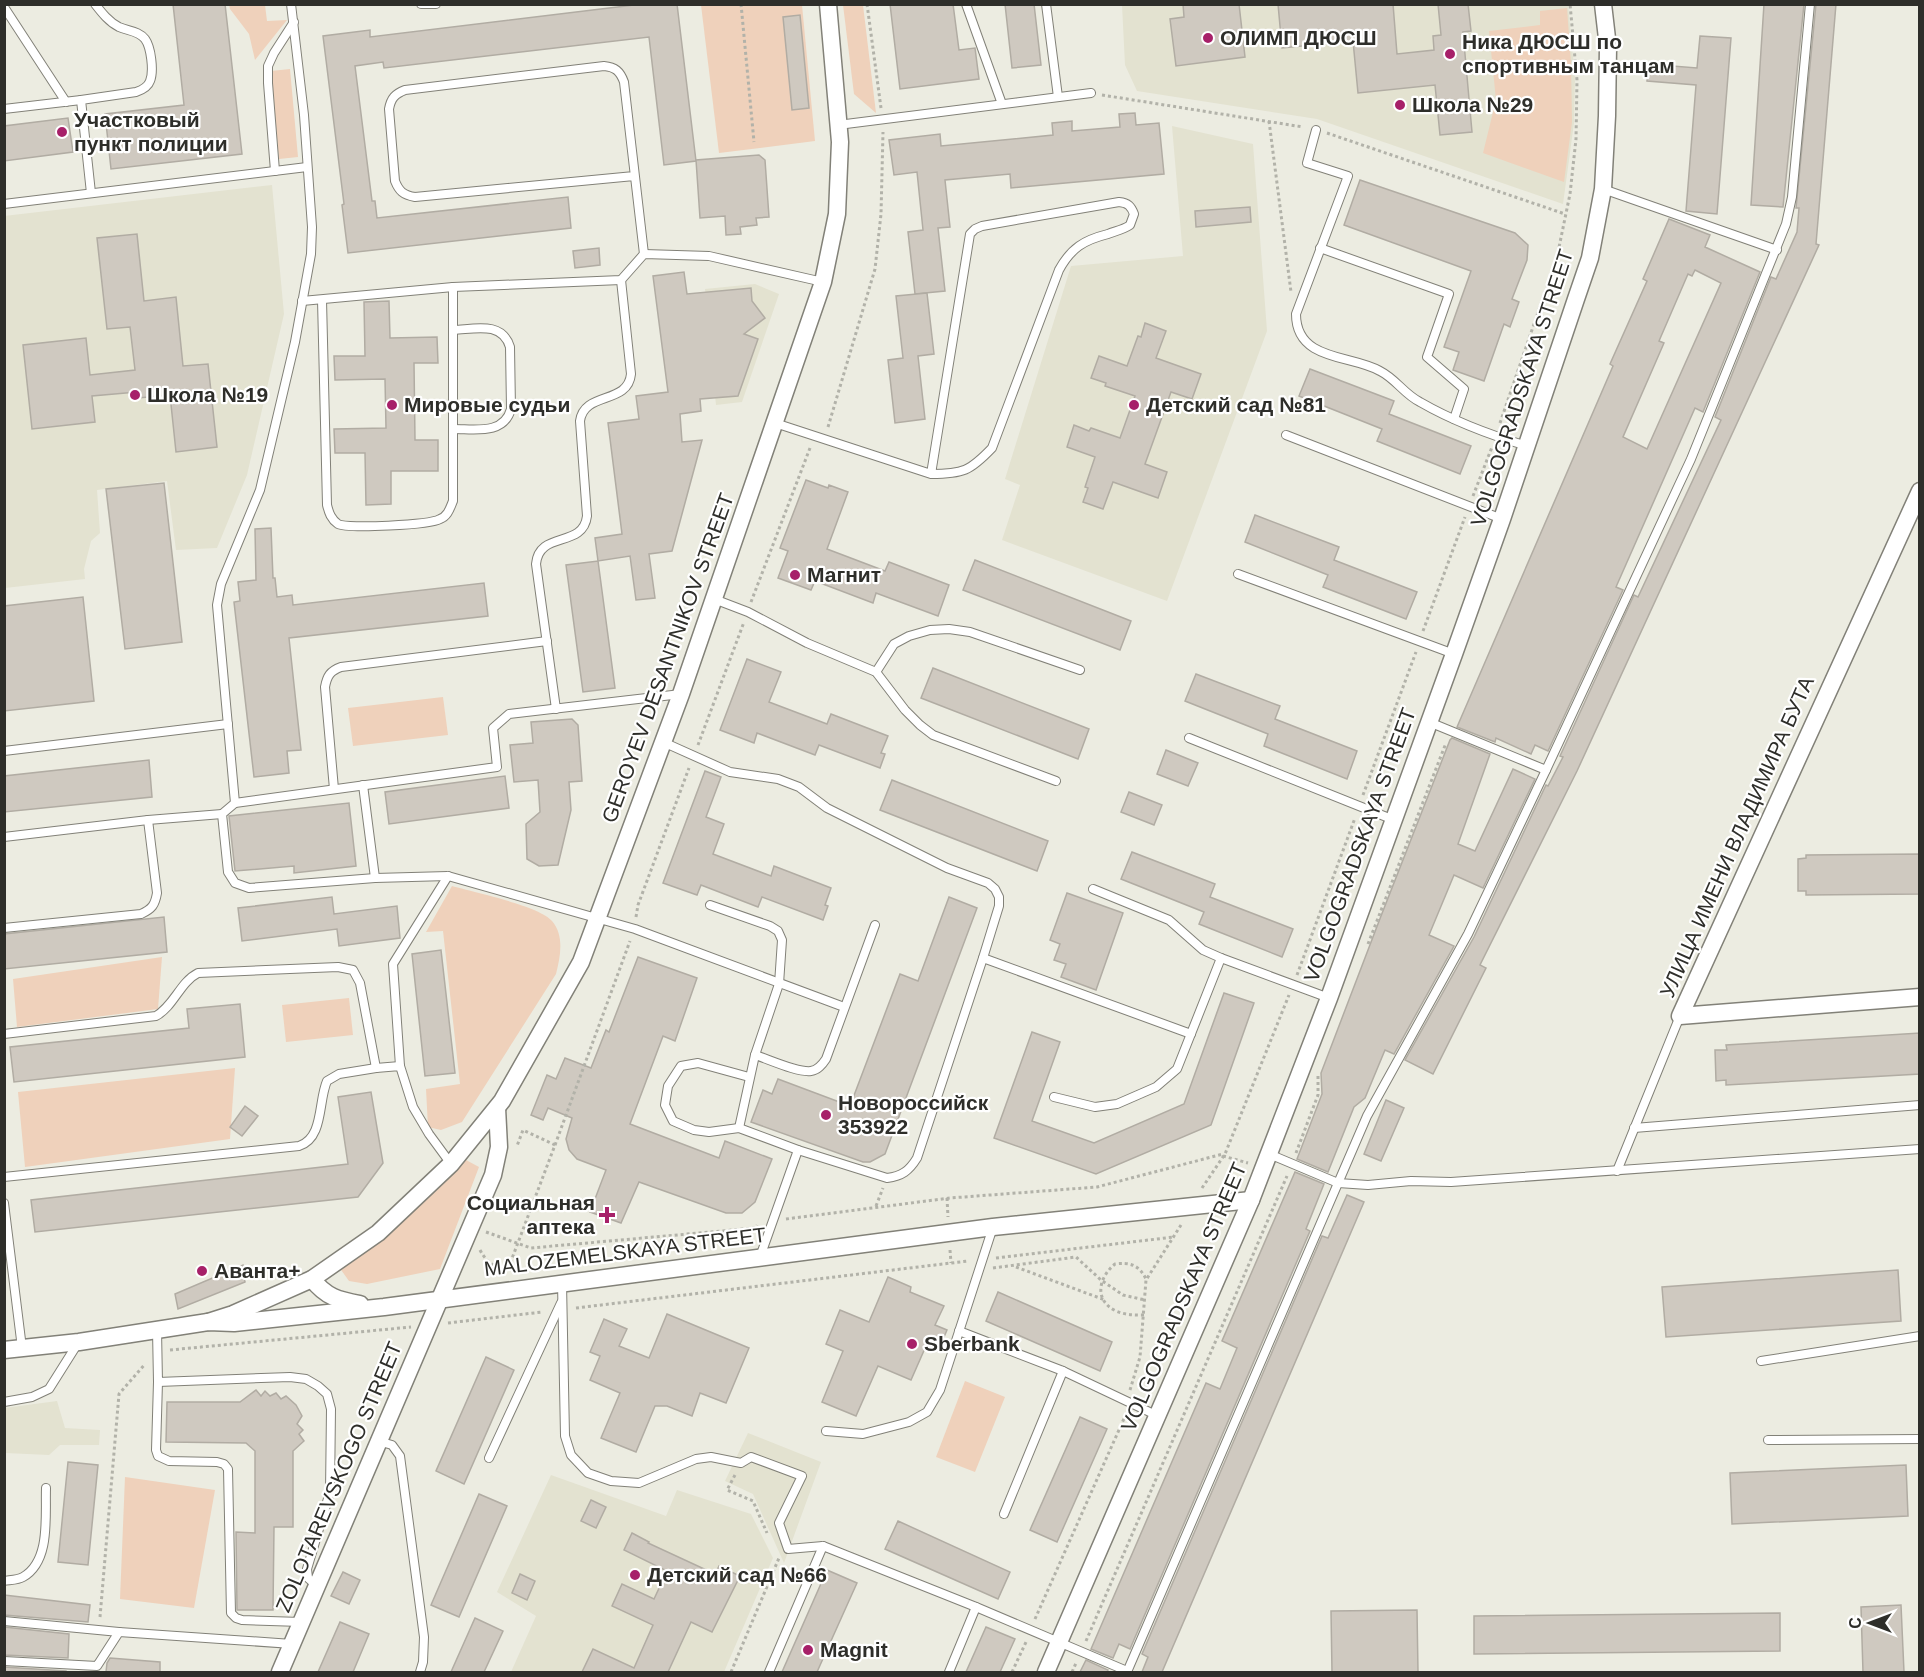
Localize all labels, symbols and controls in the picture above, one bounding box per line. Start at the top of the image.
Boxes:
place label: ОЛИМП ДЮСШ [1220,26,1377,49]
place label: Ника ДЮСШ по спортивным танцам [1462,30,1675,77]
marker: ОЛИМП ДЮСШ [1201,31,1215,45]
marker: Ника ДЮСШ по спортивным танцам [1443,47,1457,61]
place label: Школа №29 [1412,93,1533,116]
marker: Школа №29 [1393,98,1407,112]
place label: Участковый пункт полиции [74,108,228,155]
marker: Участковый пункт полиции [55,125,69,139]
street label: VOLGOGRADSKAYA STREET [1466,246,1577,529]
place label: Школа №19 [147,383,268,406]
marker: Школа №19 [128,388,142,402]
place label: Мировые судьи [404,393,570,416]
place label: Детский сад №81 [1146,393,1326,416]
marker: Мировые судьи [385,398,399,412]
marker: Детский сад №81 [1127,398,1141,412]
street label: GEROYEV DESANTNIKOV STREET [597,490,738,826]
place label: Магнит [807,563,881,586]
marker: Магнит [788,568,802,582]
street label: УЛИЦА ИМЕНИ ВЛАДИМИРА БУТА [1655,673,1818,1001]
street label: VOLGOGRADSKAYA STREET [1299,705,1420,985]
place label: Новороссийск 353922 [838,1091,989,1138]
marker: Новороссийск 353922 [819,1108,833,1122]
street label: VOLGOGRADSKAYA STREET [1116,1159,1251,1435]
place label: Социальная аптека [467,1191,595,1238]
marker: Социальная аптека [600,1208,614,1222]
street label: MALOZEMELSKAYA STREET [483,1223,767,1280]
place label: Аванта+ [214,1259,300,1282]
marker: Аванта+ [195,1264,209,1278]
place label: Sberbank [924,1332,1020,1355]
marker: Sberbank [905,1337,919,1351]
street label: ZOLOTAREVSKOGO STREET [271,1338,406,1615]
place label: Детский сад №66 [647,1563,827,1586]
marker: Детский сад №66 [628,1568,642,1582]
north arrow [1840,1593,1900,1653]
text: С [1847,1617,1864,1629]
place label: Magnit [820,1638,888,1661]
marker: Magnit [801,1643,815,1657]

